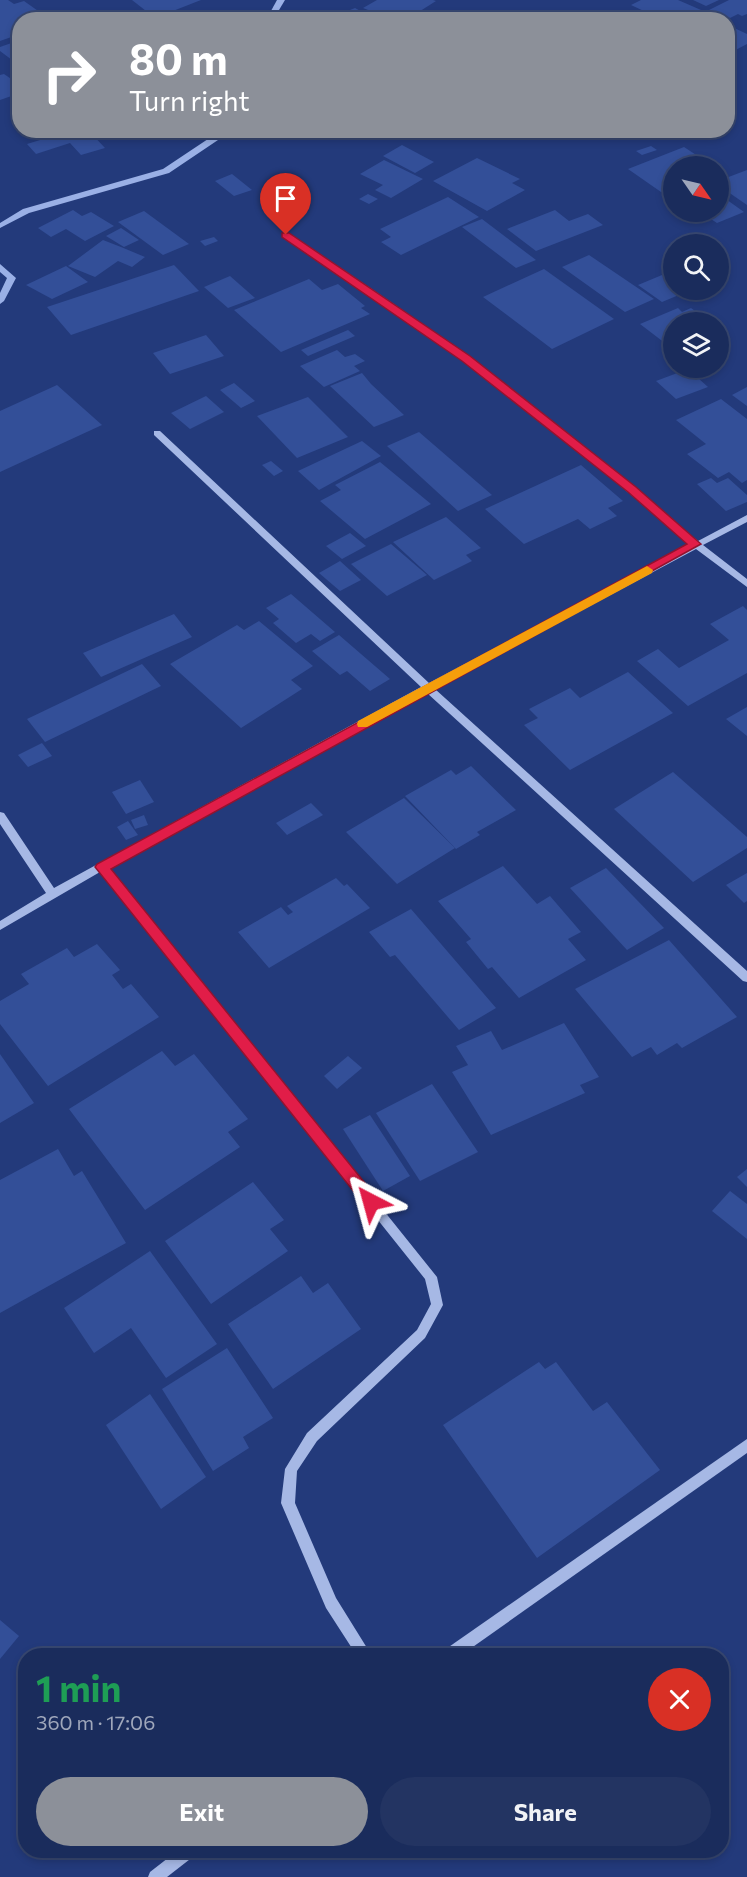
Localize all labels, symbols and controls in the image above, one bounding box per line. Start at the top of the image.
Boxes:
text: 80 m [129,32,228,84]
icon: right [30,36,108,114]
text: Turn right [129,84,249,117]
north arrow [663,156,729,222]
map controls [663,156,729,378]
pin [260,173,311,235]
icon: arrive [269,182,302,215]
button: search [663,234,729,300]
button: layers [663,312,729,378]
position arrow [339,1170,403,1234]
text: 1 min [36,1665,121,1709]
button: close [648,1668,711,1731]
text: 360 m · 17:06 [36,1710,155,1734]
button: Exit [36,1777,368,1846]
button: Share [380,1777,711,1846]

